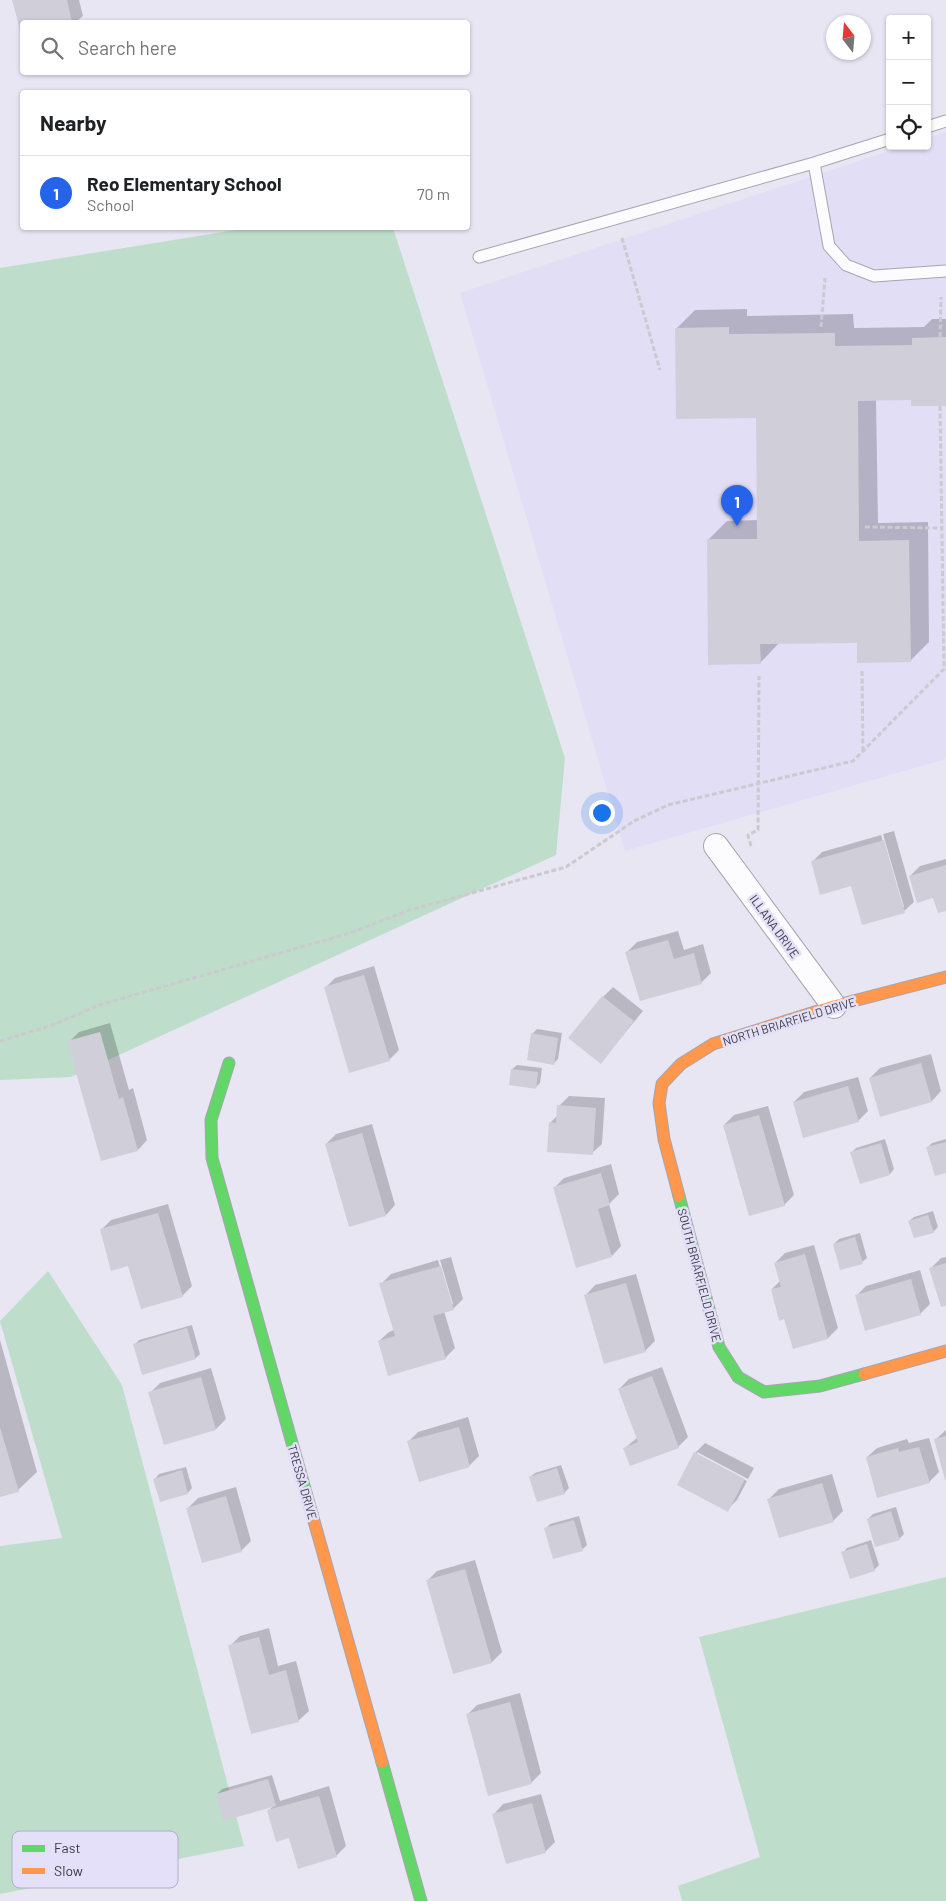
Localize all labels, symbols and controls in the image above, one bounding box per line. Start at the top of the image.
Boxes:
north arrow [826,15,871,60]
map controls [886,15,931,150]
button: + [886,15,931,60]
search box [20,20,470,75]
icon: search [38,34,66,62]
text: Search here [78,36,177,59]
button: − [886,60,931,105]
button: locate [886,105,931,150]
text: Nearby [40,110,106,135]
text: Reo Elementary School [87,172,282,195]
text: 1 [53,184,59,203]
text: 70 m [417,184,450,203]
text: School [87,195,134,214]
pin: 1 [721,485,753,526]
your location [589,800,615,826]
street label: ILLANA DRIVE [747,892,803,960]
street label: NORTH BRIARFIELD DRIVE [721,994,857,1048]
street label: SOUTH BRIARFIELD DRIVE [675,1207,725,1343]
street label: TRESSA DRIVE [286,1443,320,1521]
legend [12,1831,178,1888]
text: Fast [54,1839,80,1856]
text: Slow [54,1862,83,1879]

